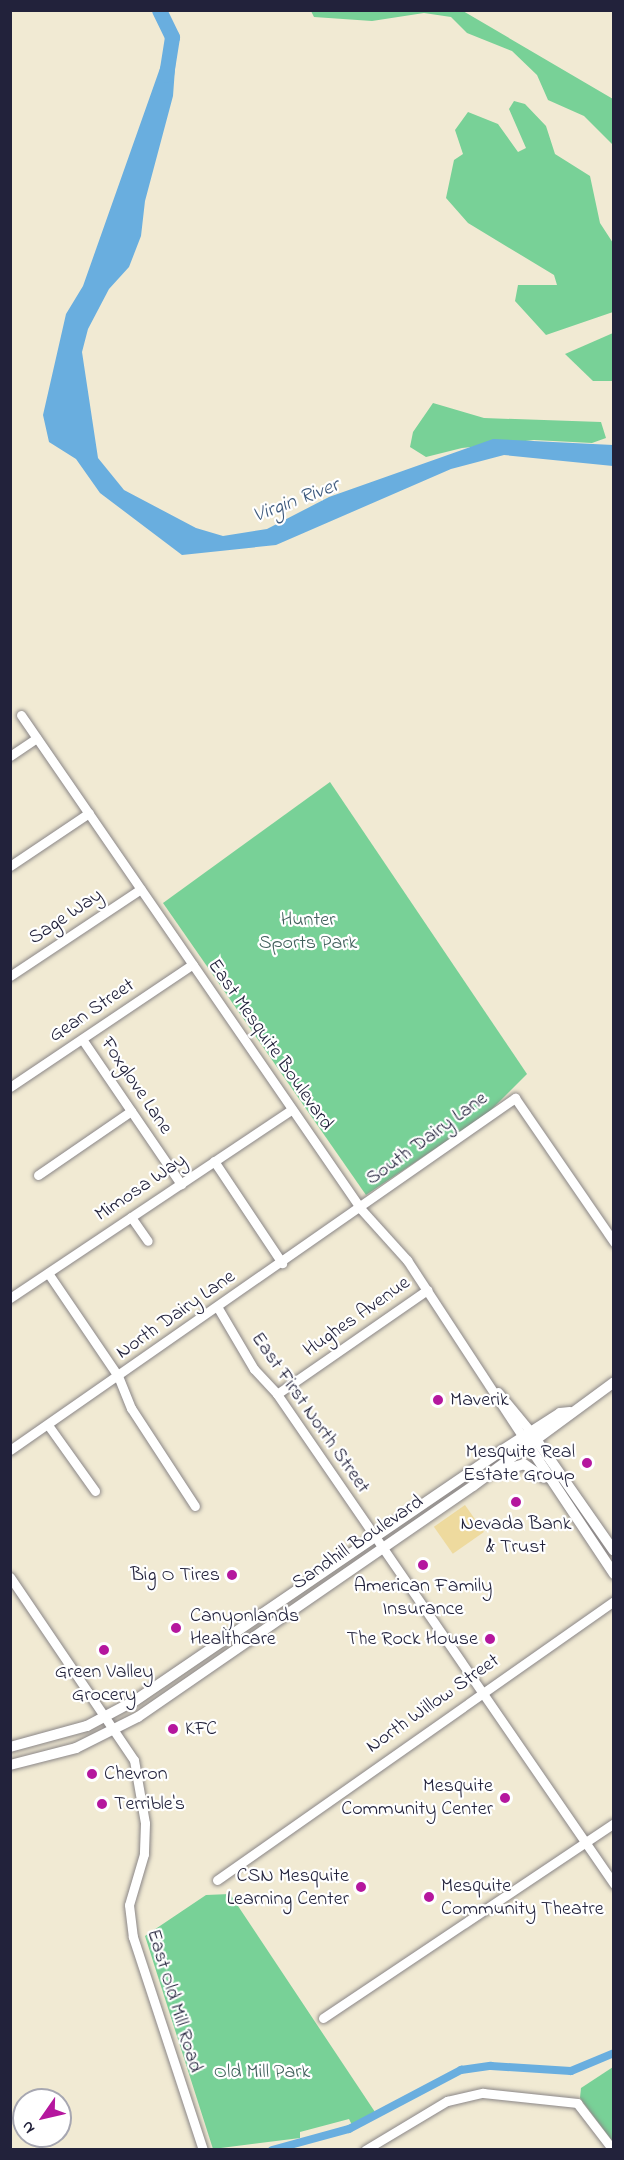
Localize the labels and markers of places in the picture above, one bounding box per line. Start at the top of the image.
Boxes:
place label: Maverik [450,1388,509,1412]
marker: Maverik [431,1393,445,1407]
place label: Mesquite Real Estate Group [463,1440,575,1487]
marker: Mesquite Real Estate Group [580,1456,594,1470]
marker: Nevada Bank & Trust [509,1495,523,1509]
place label: Nevada Bank & Trust [461,1512,571,1559]
marker: American Family Insurance [416,1558,430,1572]
place label: Big O Tires [130,1563,220,1587]
marker: Big O Tires [225,1568,239,1582]
place label: American Family Insurance [354,1574,492,1621]
place label: Canyonlands Healthcare [190,1604,299,1651]
marker: Canyonlands Healthcare [167,1619,185,1637]
place label: The Rock House [346,1627,478,1651]
marker: The Rock House [483,1632,497,1646]
marker: Green Valley Grocery [97,1643,111,1657]
place label: Green Valley Grocery [55,1660,153,1707]
place label: KFC [185,1717,217,1741]
marker: KFC [166,1722,180,1736]
place label: Chevron [104,1762,168,1786]
marker: Chevron [85,1767,99,1781]
place label: Mesquite Community Center [341,1774,493,1821]
marker: Mesquite Community Center [498,1791,512,1805]
place label: Terrible's [114,1792,185,1816]
marker: Terrible's [95,1797,109,1811]
place label: CSN Mesquite Learning Center [227,1864,349,1911]
place label: Mesquite Community Theatre [441,1874,604,1921]
marker: CSN Mesquite Learning Center [354,1880,368,1894]
marker: Mesquite Community Theatre [422,1890,436,1904]

